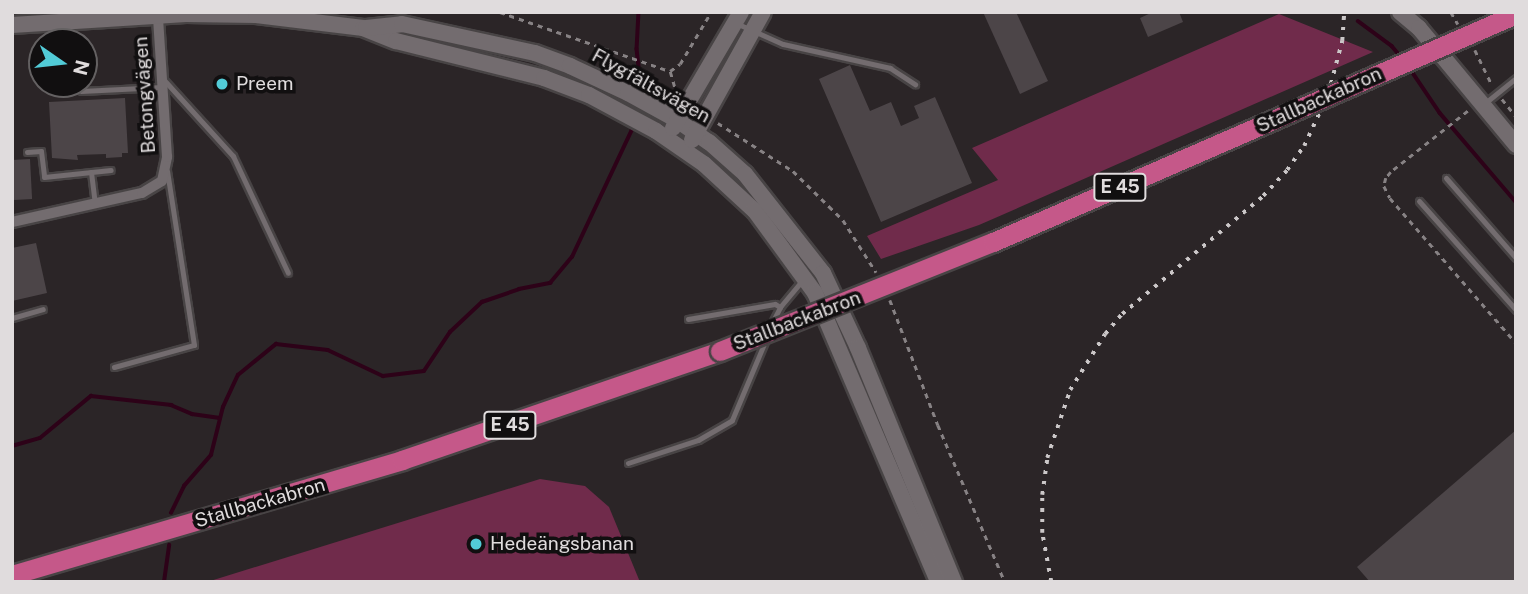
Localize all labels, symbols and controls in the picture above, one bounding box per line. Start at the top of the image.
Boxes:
north arrow [28,28,98,98]
street label: Betongvägen [130,36,160,154]
street label: Flygfältsvägen [588,44,714,128]
text: N [69,58,94,77]
street label: Stallbackabron [1253,62,1385,138]
place label: Preem [236,73,293,95]
marker: Preem [214,76,230,92]
road number: E 45 [1092,172,1148,202]
street label: Stallbackabron [730,286,864,356]
road number: E 45 [482,410,538,440]
street label: Stallbackabron [192,474,328,532]
place label: Hedeängsbanan [490,533,634,555]
marker: Hedeängsbanan [468,536,484,552]

